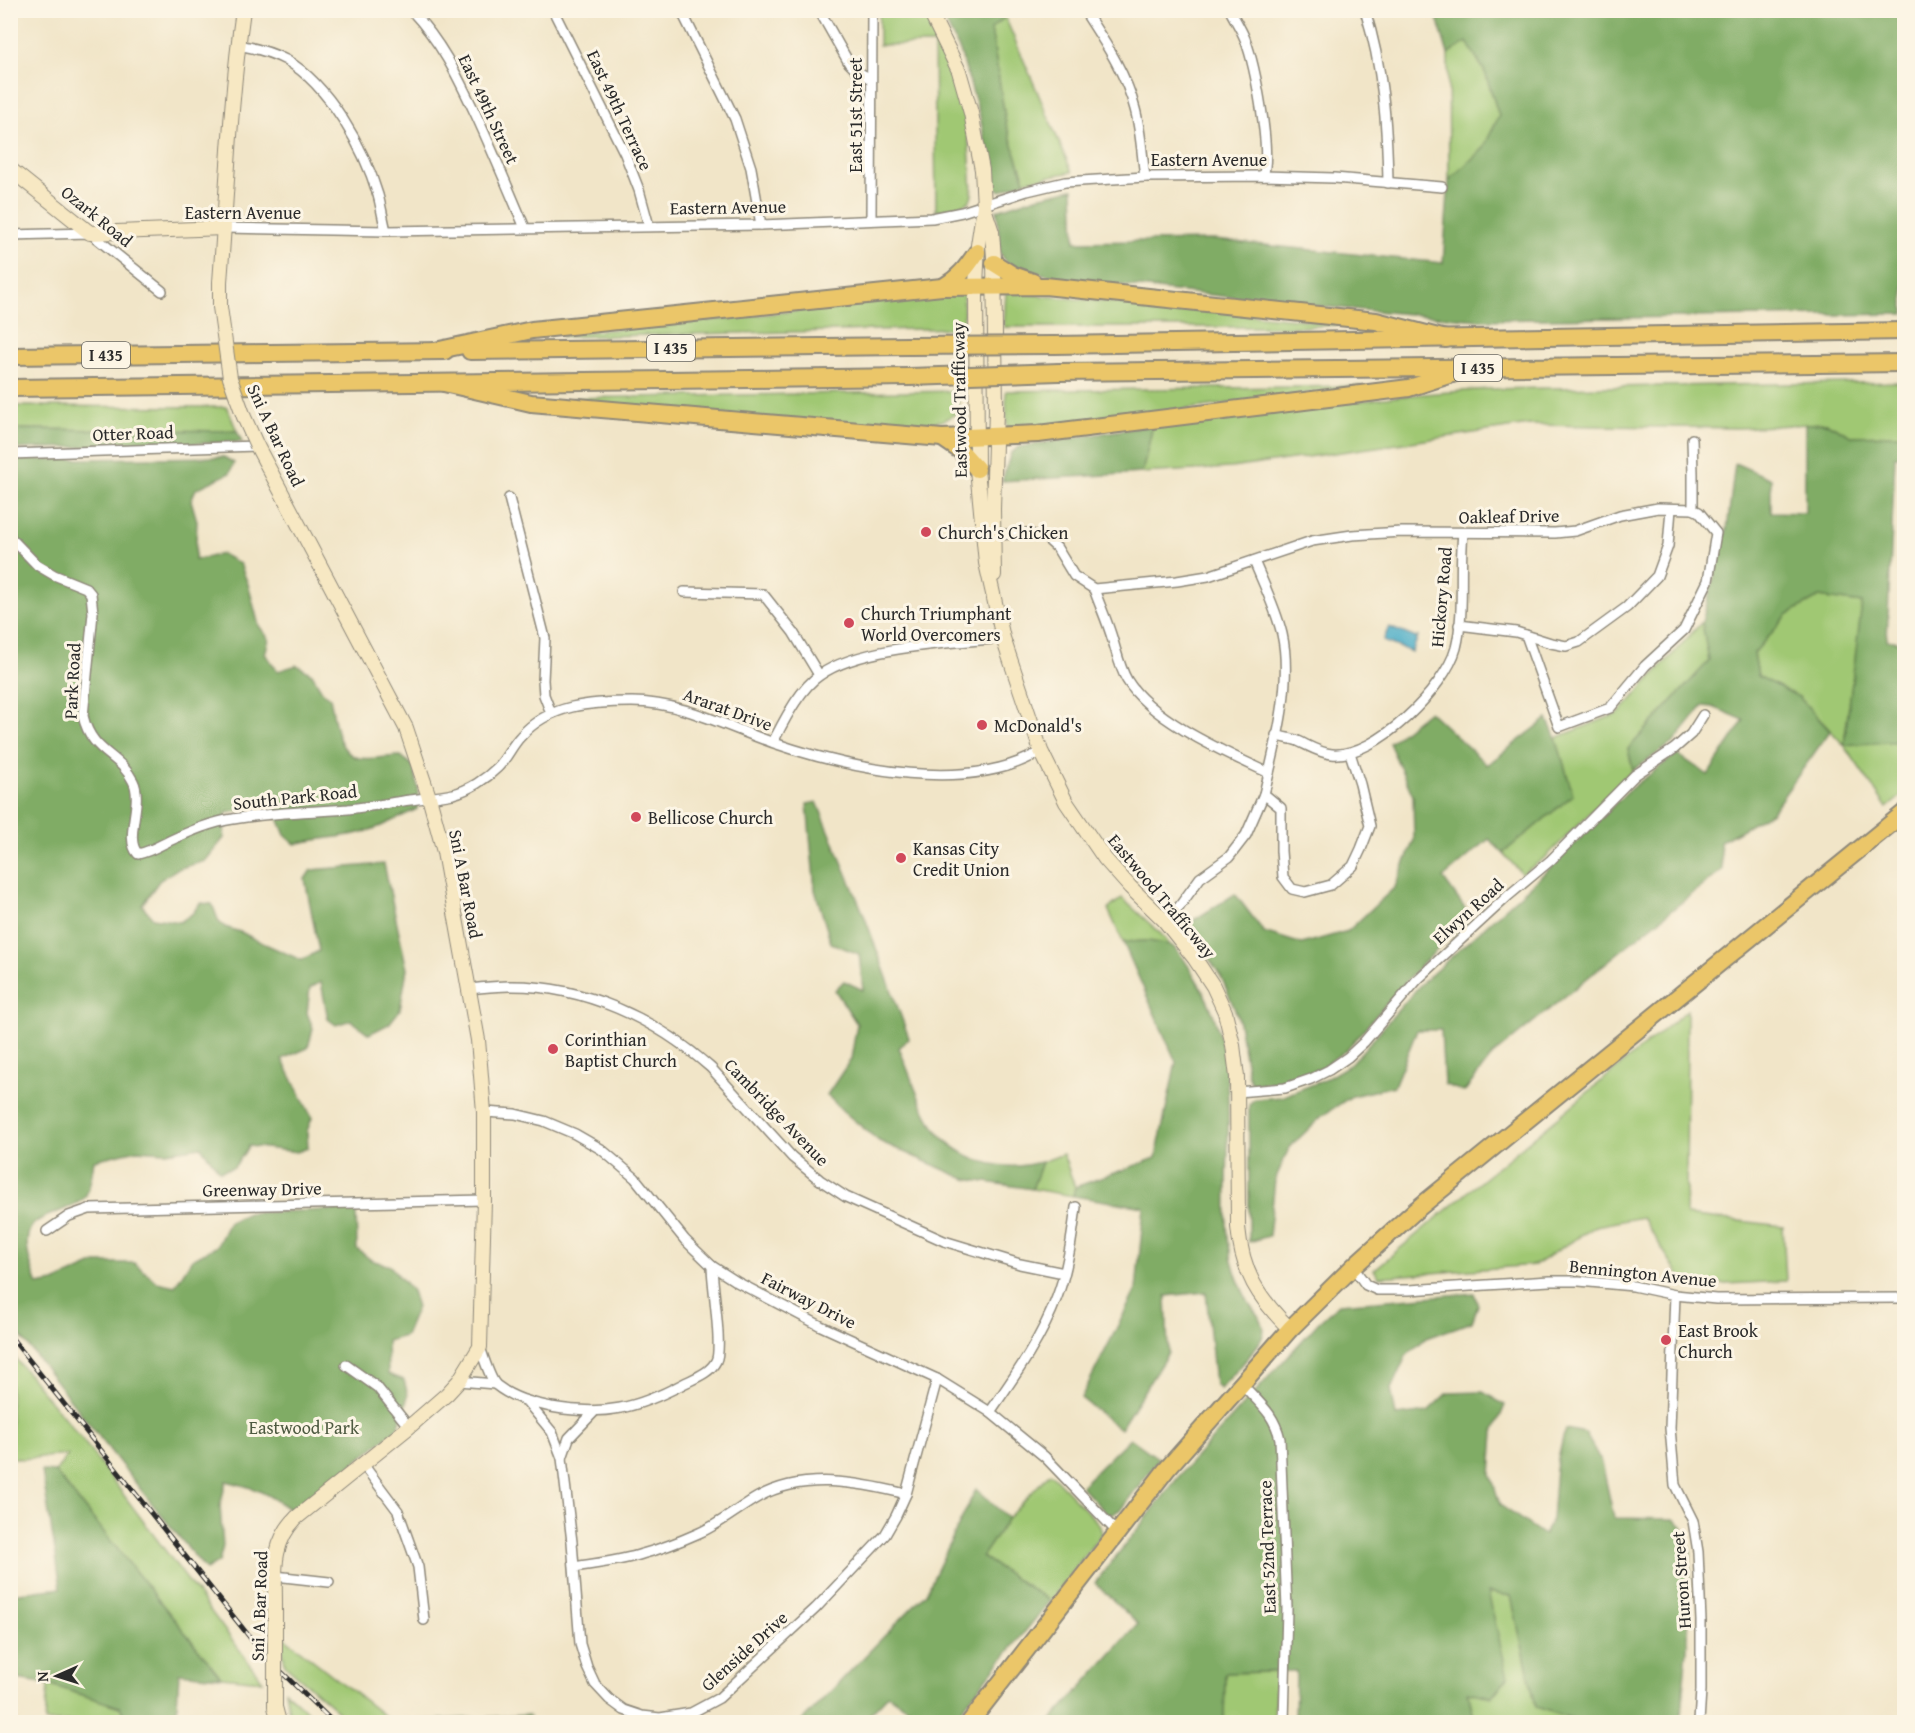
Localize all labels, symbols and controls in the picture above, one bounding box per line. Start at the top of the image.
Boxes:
street label: East 49th Terrace [580,45,660,175]
street label: East 49th Street [452,50,527,169]
street label: East 51st Street [842,57,869,173]
street label: Eastern Avenue [1151,146,1267,173]
street label: Ozark Road [55,179,139,254]
street label: Eastern Avenue [670,192,786,222]
street label: Eastern Avenue [185,199,301,226]
street label: Eastwood Trafficway [944,322,974,478]
road number: I 435 [647,335,695,361]
road number: I 435 [82,342,130,368]
road number: I 435 [1454,355,1502,381]
street label: Sni A Bar Road [240,379,312,491]
street label: Otter Road [92,418,174,448]
street label: Oakleaf Drive [1458,502,1560,530]
place label: Church's Chicken [938,519,1068,546]
marker: Church's Chicken [919,525,933,539]
street label: Hickory Road [1423,545,1459,648]
place label: Church Triumphant World Overcomers [861,600,1012,648]
marker: Church Triumphant World Overcomers [842,616,856,630]
street label: Park Road [57,642,88,720]
street label: Ararat Drive [680,680,776,738]
place label: McDonald's [994,712,1082,739]
marker: McDonald's [975,718,989,732]
street label: South Park Road [232,777,359,817]
place label: Bellicose Church [648,804,773,831]
marker: Bellicose Church [629,810,643,824]
street label: Sni A Bar Road [442,827,490,941]
street label: Eastwood Trafficway [1102,828,1222,964]
place label: Kansas City Credit Union [913,835,1010,883]
marker: Kansas City Credit Union [894,851,908,865]
street label: Elwyn Road [1426,871,1510,950]
place label: Corinthian Baptist Church [565,1026,677,1074]
marker: Corinthian Baptist Church [546,1042,560,1056]
street label: Cambridge Avenue [718,1052,836,1172]
street label: Greenway Drive [202,1174,322,1204]
street label: Bennington Avenue [1568,1252,1718,1294]
street label: Fairway Drive [757,1265,861,1335]
place label: East Brook Church [1678,1317,1759,1365]
marker: East Brook Church [1659,1333,1673,1347]
park label: Eastwood Park [249,1414,360,1441]
street label: East 52nd Terrace [1251,1480,1283,1614]
street label: Huron Street [1664,1530,1698,1630]
street label: Sni A Bar Road [244,1550,274,1662]
street label: Glenside Drive [695,1605,793,1697]
north arrow [27,1646,87,1706]
text: N [30,1671,54,1683]

